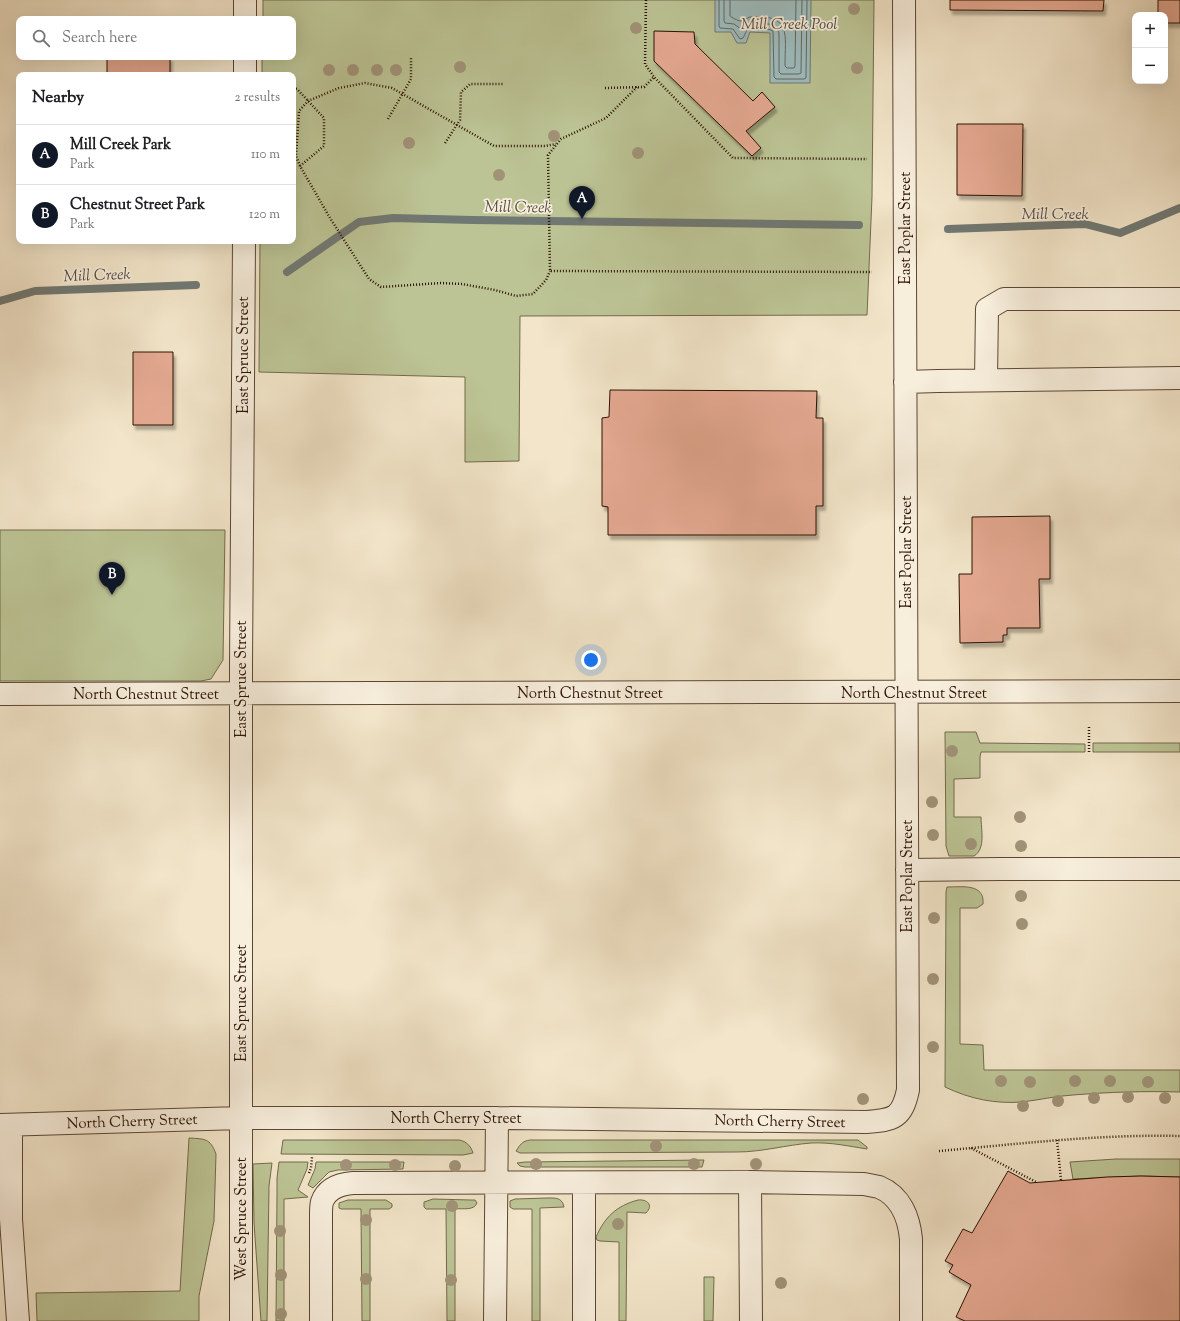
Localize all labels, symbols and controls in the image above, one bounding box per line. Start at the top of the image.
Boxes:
map controls [1132,12,1168,84]
button: + [1132,12,1168,48]
water label: Mill Creek Pool [741,14,837,37]
search box [16,16,296,60]
icon: search [30,27,52,49]
text: Search here [62,28,137,49]
button: − [1132,48,1168,84]
text: Nearby [32,86,84,110]
text: 2 results [235,89,280,107]
text: Mill Creek Park [70,135,171,156]
text: A [40,146,50,164]
text: 110 m [251,146,280,164]
text: Park [70,156,95,174]
street label: East Poplar Street [896,172,917,284]
pin: A [569,186,595,219]
text: Chestnut Street Park [70,195,205,216]
water label: Mill Creek [484,196,552,221]
water label: Mill Creek [1021,204,1089,227]
text: B [41,206,49,224]
text: 120 m [249,206,280,224]
text: Park [70,216,95,234]
water label: Mill Creek [63,264,131,289]
street label: East Spruce Street [234,296,255,414]
street label: East Poplar Street [897,496,918,608]
pin: B [99,562,125,595]
street label: East Spruce Street [232,620,253,738]
your location [581,650,601,670]
street label: North Chestnut Street [517,684,663,705]
street label: North Chestnut Street [841,684,987,705]
street label: North Chestnut Street [73,685,219,706]
street label: East Poplar Street [898,820,919,932]
street label: East Spruce Street [232,944,253,1062]
street label: North Cherry Street [390,1109,522,1130]
street label: North Cherry Street [66,1110,198,1135]
street label: North Cherry Street [714,1111,846,1134]
street label: West Spruce Street [232,1157,253,1281]

